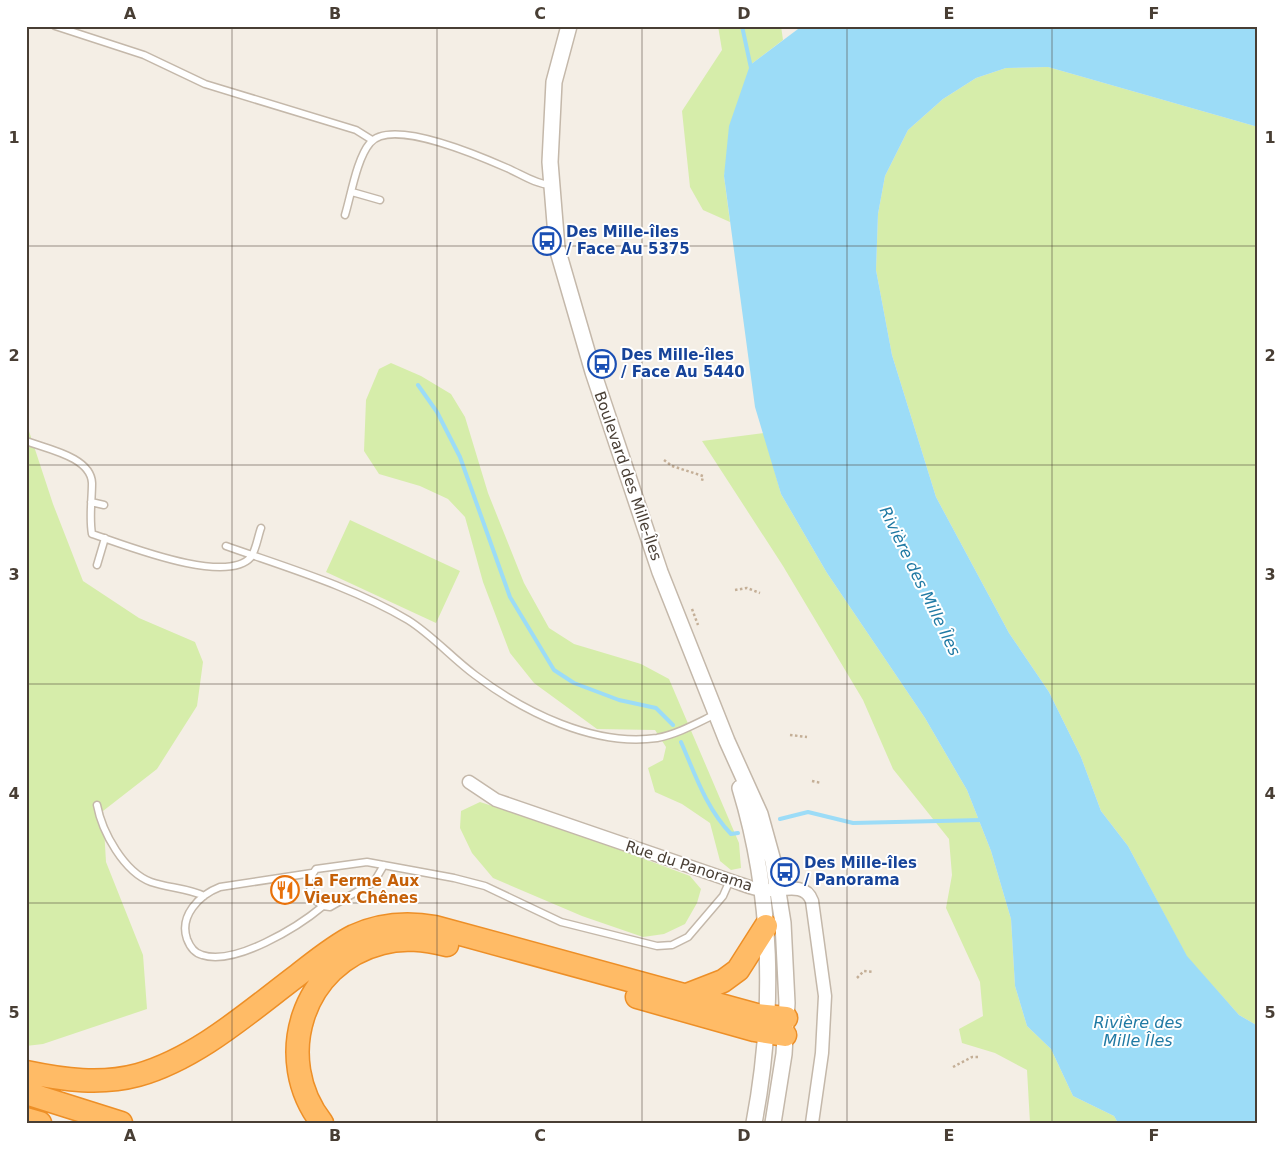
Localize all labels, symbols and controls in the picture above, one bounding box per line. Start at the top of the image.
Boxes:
text: A [124,4,137,23]
text: B [329,4,341,23]
text: C [534,4,546,23]
text: D [737,4,751,23]
text: E [944,4,954,23]
text: F [1149,4,1159,23]
text: 1 [8,128,20,147]
text: 1 [1264,128,1276,147]
place label: Des Mille-îles / Face Au 5375 [566,223,690,258]
bus stop icon: Des Mille-îles / Face Au 5375 [532,226,562,256]
text: 2 [8,346,20,365]
place label: Des Mille-îles / Face Au 5440 [621,346,745,381]
text: 2 [1264,346,1276,365]
bus stop icon: Des Mille-îles / Face Au 5440 [587,349,617,379]
street label: Boulevard des Mille-Îles [591,389,666,563]
water label: Rivière des Mille Îles [876,503,964,659]
text: 3 [8,565,20,584]
text: 3 [1264,565,1276,584]
text: 4 [8,784,20,803]
text: 4 [1264,784,1276,803]
street label: Rue du Panorama [623,837,755,895]
place label: Des Mille-îles / Panorama [804,854,917,889]
bus stop icon: Des Mille-îles / Panorama [770,857,800,887]
place label: La Ferme Aux Vieux Chênes [304,872,419,907]
restaurant icon: La Ferme Aux Vieux Chênes [270,875,300,905]
text: 5 [8,1003,20,1022]
text: 5 [1264,1003,1276,1022]
water label: Rivière des Mille Îles [1093,1013,1183,1050]
text: A [124,1126,137,1145]
text: B [329,1126,341,1145]
text: C [534,1126,546,1145]
text: D [737,1126,751,1145]
text: E [944,1126,954,1145]
text: F [1149,1126,1159,1145]

